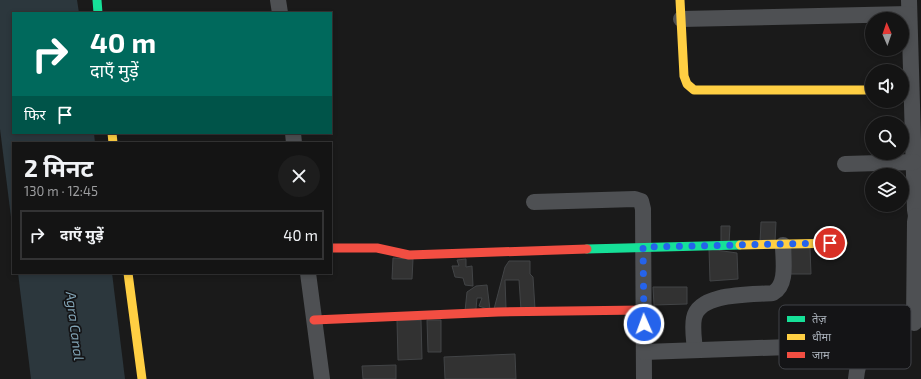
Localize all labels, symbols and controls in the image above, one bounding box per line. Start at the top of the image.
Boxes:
north arrow [865,12,909,56]
map controls [865,12,909,212]
text: 40 m [90,25,156,59]
icon: right [24,28,76,80]
text: दाएँ मुड़ें [90,59,139,81]
button: sound [865,64,909,108]
icon: arrive [54,104,76,126]
text: फिर [24,105,46,123]
button: search [865,116,909,160]
text: 2 मिनट [24,153,94,182]
button: close [278,155,320,197]
button: layers [865,168,909,212]
text: 130 m · 12:45 [24,183,98,199]
icon: right [26,224,48,246]
text: दाएँ मुड़ें [60,225,104,243]
text: 40 m [283,226,318,244]
pin [813,226,847,260]
icon: arrive [819,232,841,254]
water label: Agra Canal [63,289,88,361]
position arrow [623,303,665,345]
legend [779,305,911,369]
text: तेज़ [812,312,827,325]
text: धीमा [812,330,831,343]
text: जाम [812,348,830,361]

